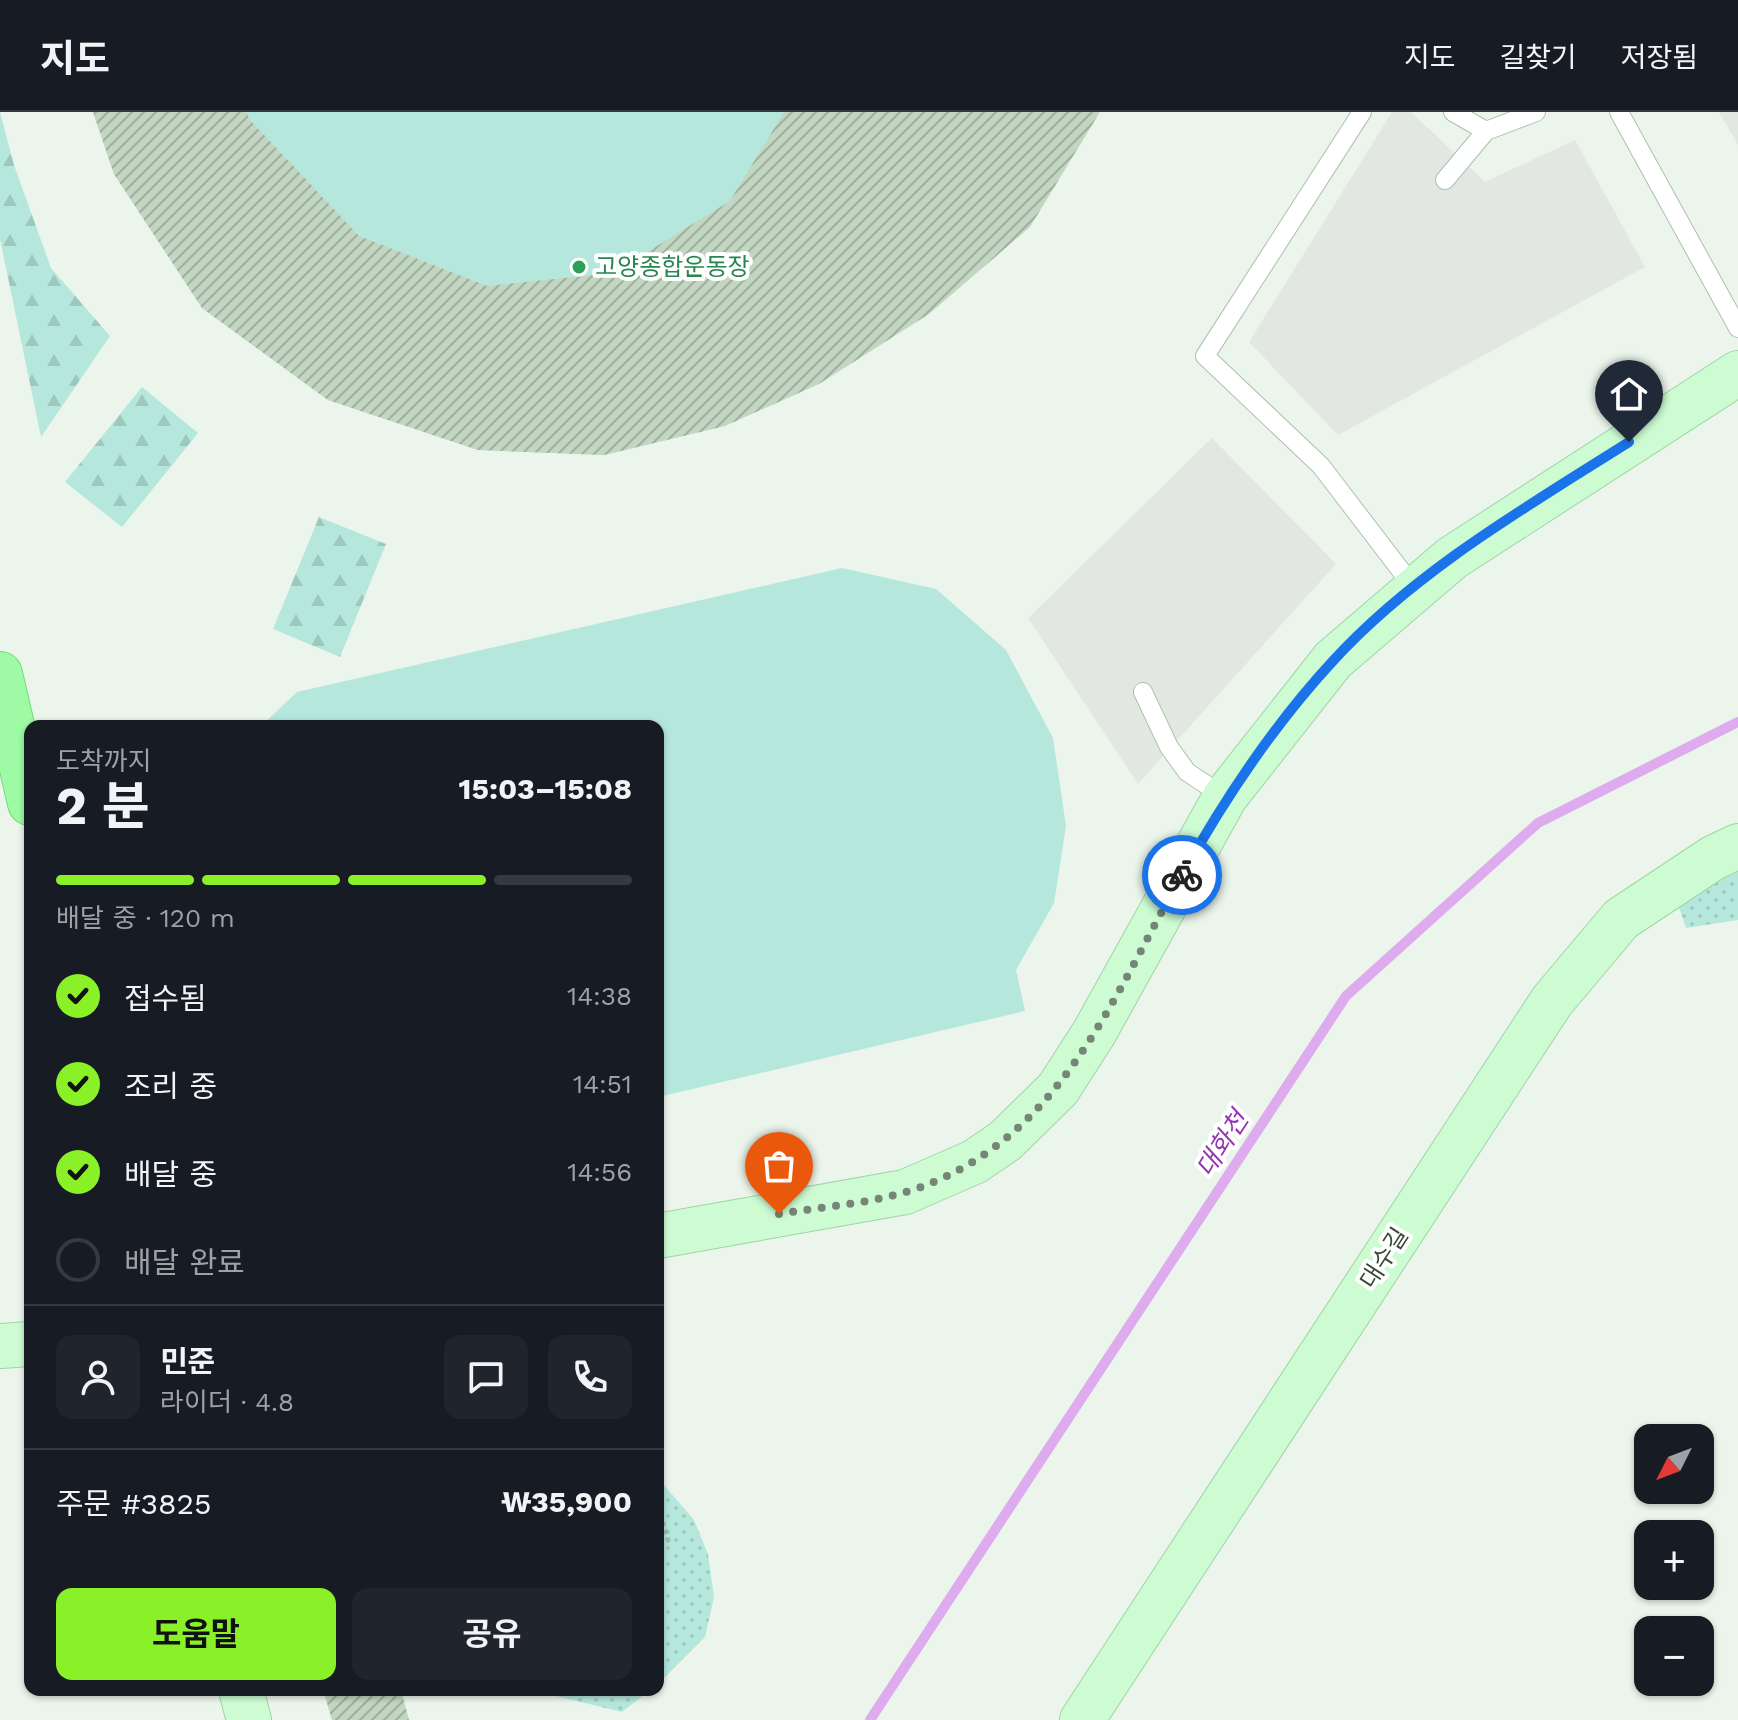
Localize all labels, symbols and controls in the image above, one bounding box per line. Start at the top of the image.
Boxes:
text: 지도 [40,37,110,81]
text: 지도 [1404,41,1455,74]
text: 길찾기 [1499,41,1577,74]
text: 저장됨 [1621,41,1698,74]
place label: 고양종합운동장 [595,253,750,281]
marker: 고양종합운동장 [570,258,588,276]
pin [1595,360,1663,442]
icon: home [1607,372,1651,416]
text: 도착까지 [56,746,152,776]
text: 15:03–15:08 [458,771,632,806]
text: 2 분 [56,776,150,837]
courier [1142,835,1222,915]
icon: bike [1160,853,1204,897]
text: 배달 중 · 120 m [56,903,235,933]
icon: check [56,974,100,1018]
text: 접수됨 [124,981,207,1016]
text: 14:38 [567,981,632,1011]
icon: check [56,1062,100,1106]
text: 조리 중 [124,1069,217,1104]
text: 14:51 [573,1069,632,1099]
water label: 대화천 [1190,1103,1256,1182]
pin [745,1132,813,1214]
icon: bag [757,1144,801,1188]
icon: check [56,1150,100,1194]
text: 배달 중 [124,1157,217,1192]
text: 14:56 [567,1157,632,1187]
street label: 대수길 [1354,1223,1414,1293]
text: 배달 완료 [124,1245,245,1280]
button: person [56,1335,140,1419]
button: chat [444,1335,528,1419]
button: phone [548,1335,632,1419]
text: 민준 [160,1344,215,1379]
text: 라이더 · 4.8 [160,1387,294,1417]
north arrow [1634,1424,1714,1504]
map controls [1634,1424,1714,1696]
text: ₩35,900 [501,1484,632,1519]
text: 주문 #3825 [56,1486,212,1521]
button: + [1634,1520,1714,1600]
button: 도움말 [56,1588,336,1680]
button: 공유 [352,1588,632,1680]
button: − [1634,1616,1714,1696]

